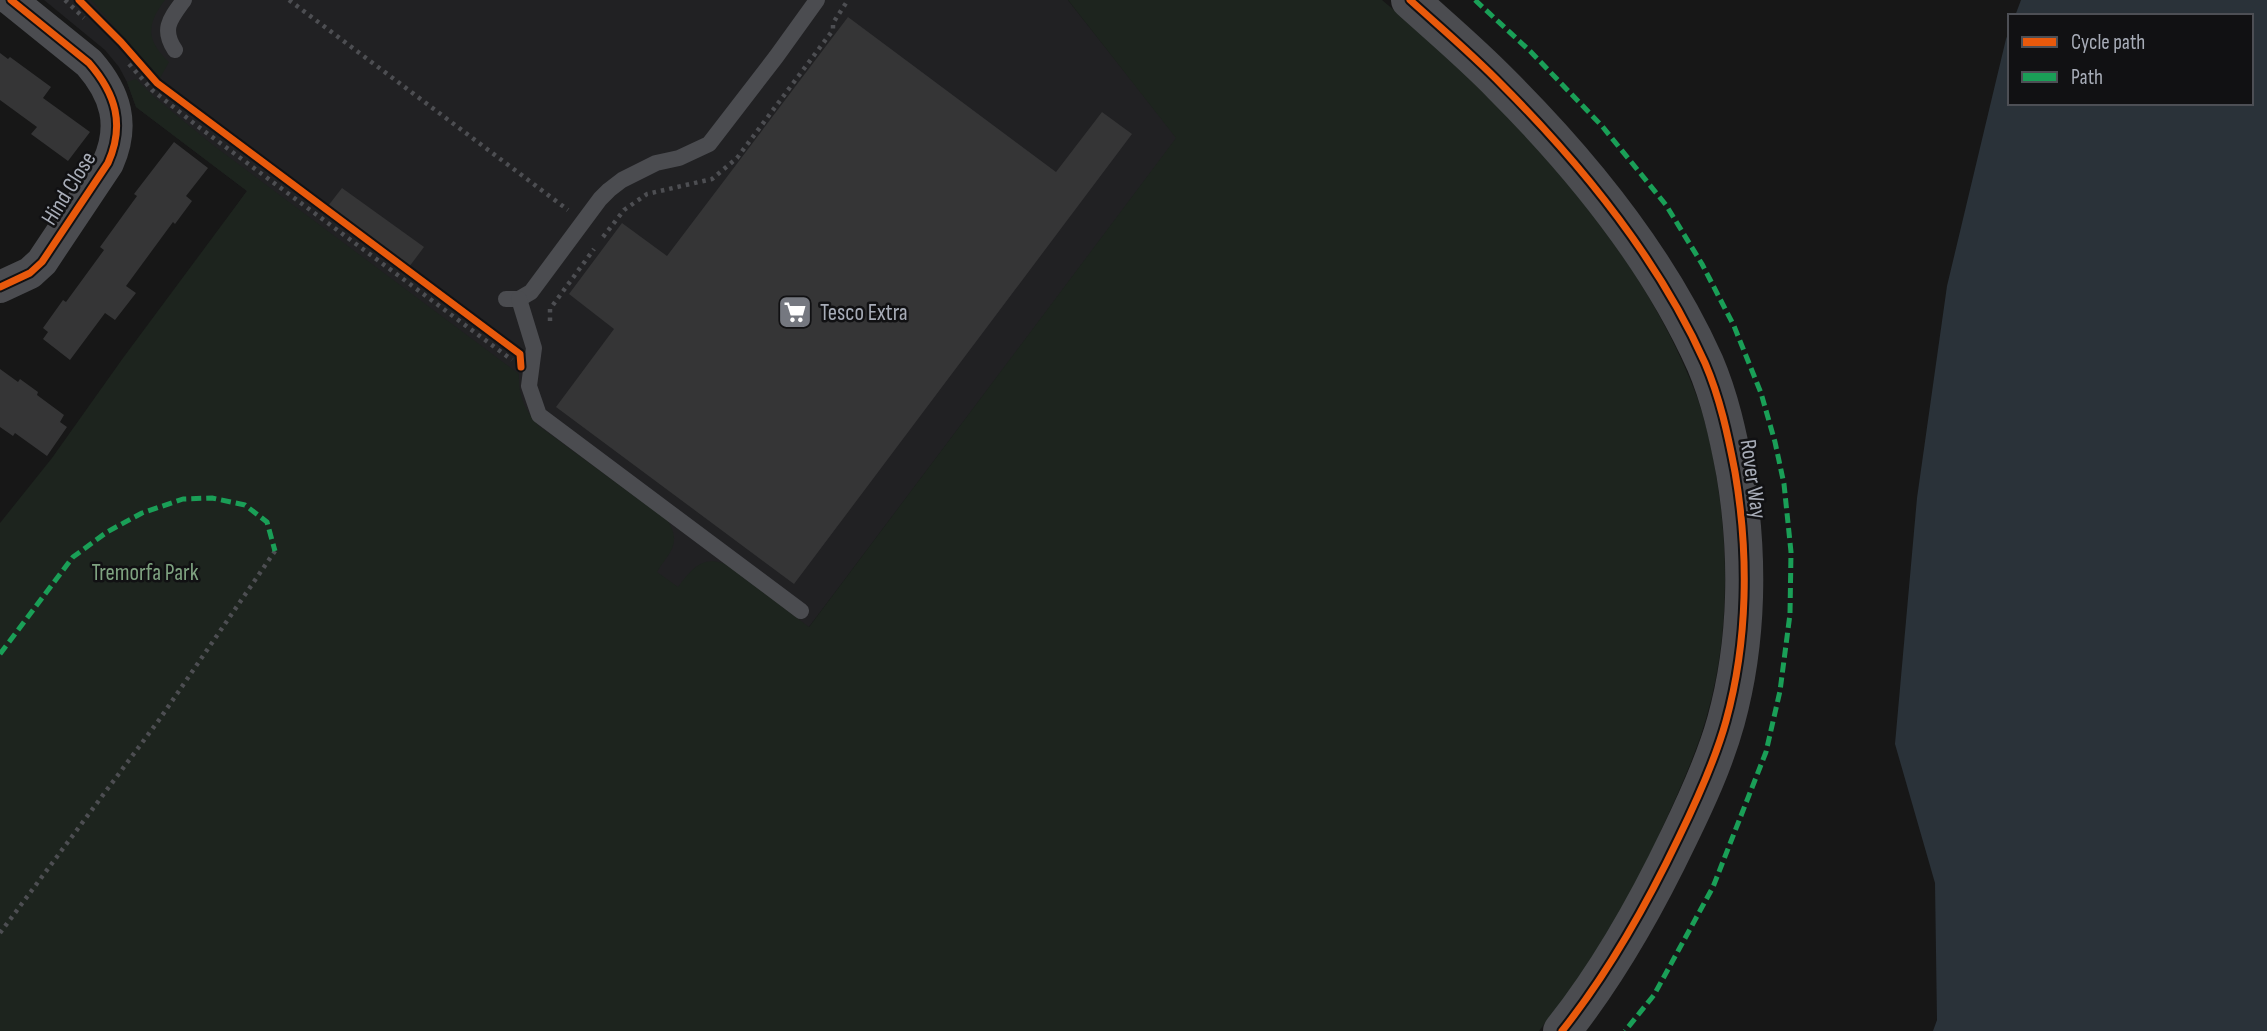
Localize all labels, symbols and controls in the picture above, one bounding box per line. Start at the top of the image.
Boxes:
legend [2008,14,2253,105]
text: Cycle path [2071,30,2145,55]
text: Path [2071,65,2103,90]
street label: Hind Close [35,147,102,231]
supermarket icon: Tesco Extra [776,293,814,331]
place label: Tesco Extra [820,299,908,327]
street label: Rover Way [1734,438,1772,521]
park label: Tremorfa Park [92,559,199,587]

